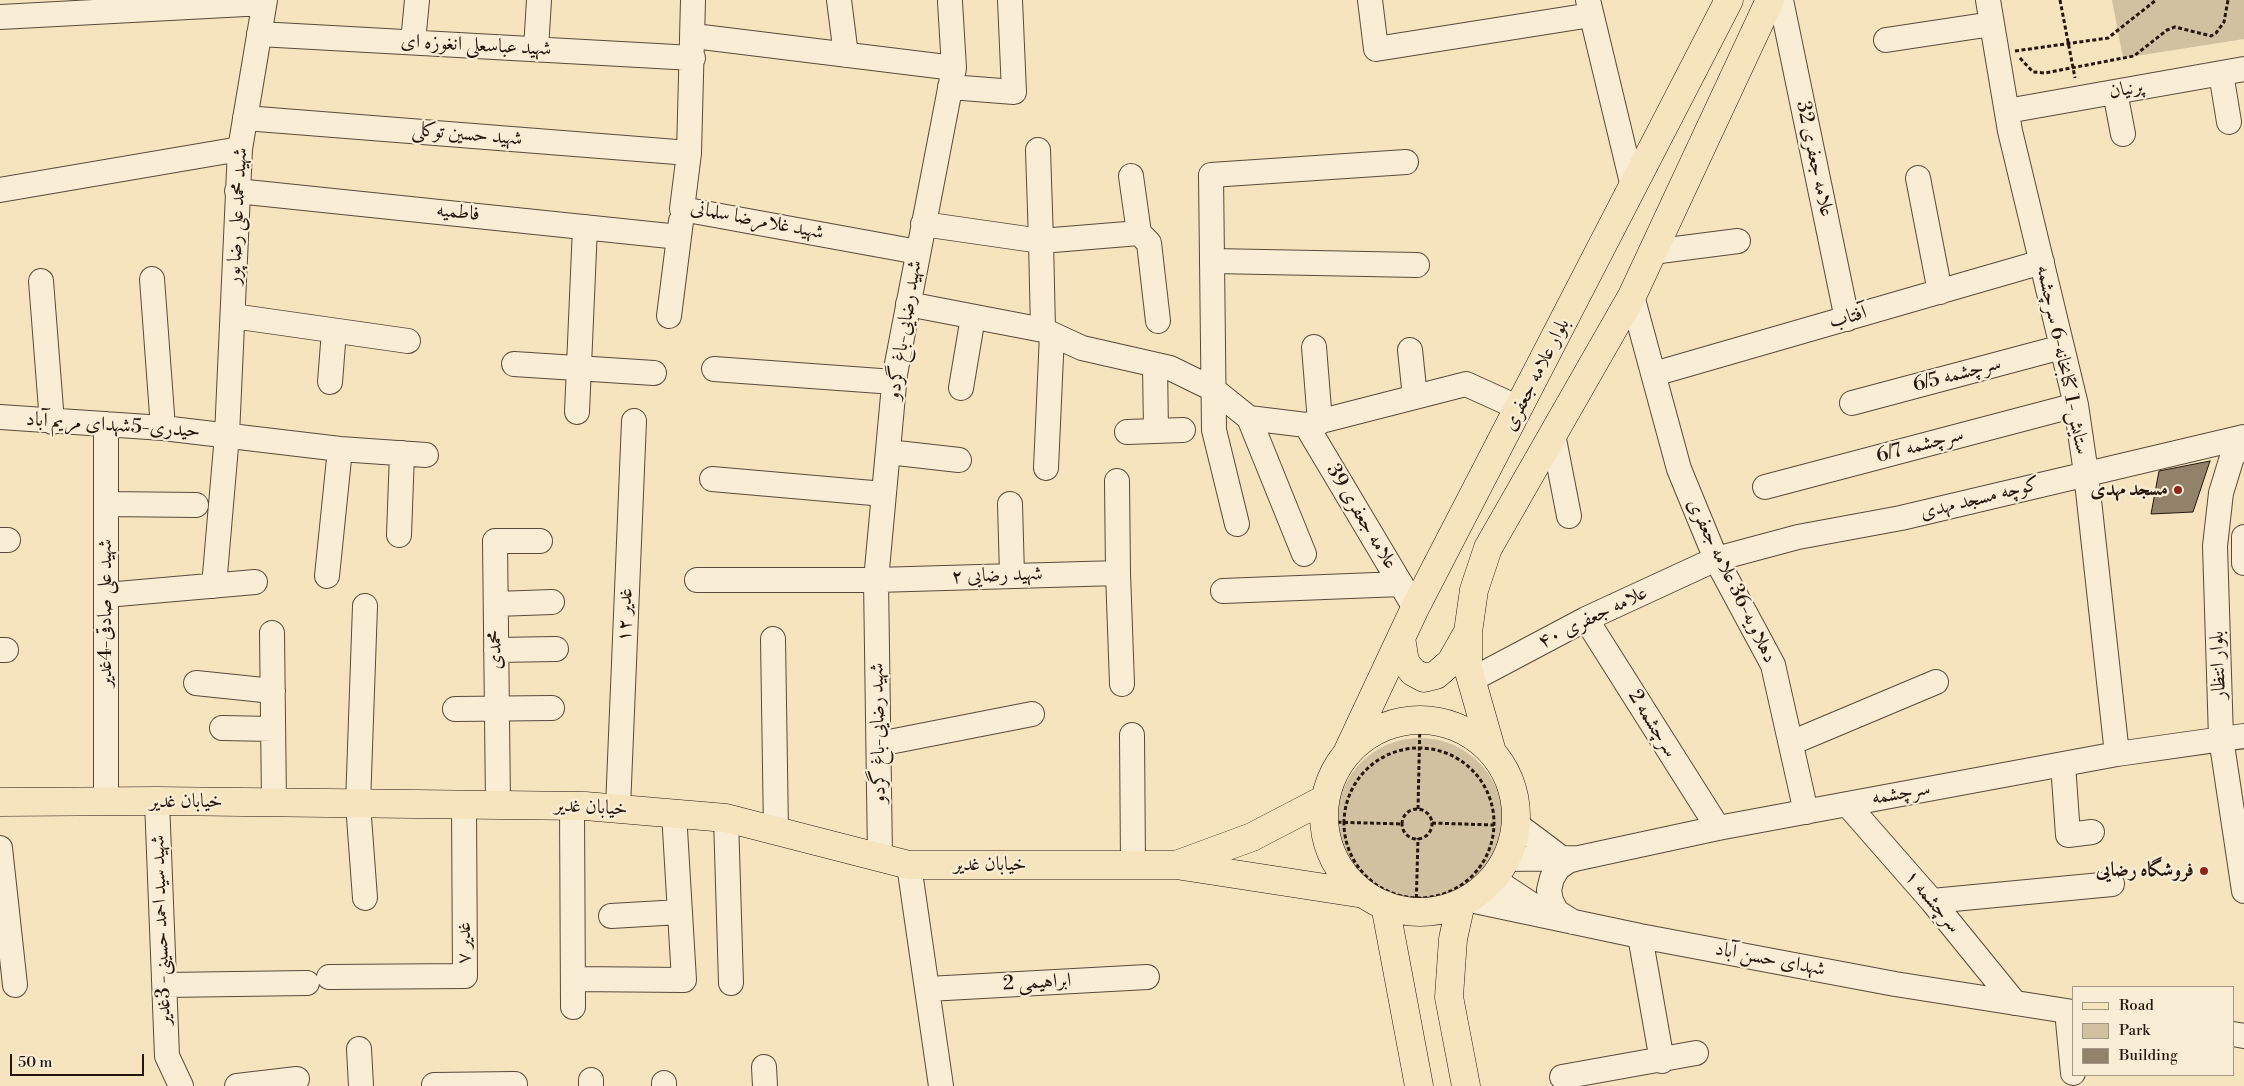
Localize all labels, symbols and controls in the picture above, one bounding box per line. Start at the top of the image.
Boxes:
street label: شهید عباسعلی انغوزه ای [400,30,552,62]
street label: پرنیان [2107,75,2145,105]
street label: علامه جعفری 32 [1790,99,1838,219]
street label: شهید حسین توکلی [411,118,523,152]
street label: شهید محمد علی رضا پور [222,147,254,285]
street label: شهید غلامرضا سلمانی [688,196,826,246]
street label: فاطمیه [435,199,481,227]
street label: شهید رضایی-باغ گردو [882,259,928,401]
street label: ستایش-1 کتابخانه-6 سرچشمه [2030,263,2094,457]
street label: آفتاب [1826,301,1870,335]
street label: بلوار علامه جعفری [1498,315,1576,435]
street label: سرچشمه 6/5 [1910,352,2004,398]
street label: حیدری-5شهدای مریم آباد [25,408,201,444]
street label: سرچشمه 6/7 [1874,423,1966,469]
street label: علامه جعفری 39 [1320,460,1402,574]
street label: کوچه مسجد مهدی [1918,473,2042,525]
place label: مسجد مهدی [2090,478,2168,502]
marker: مسجد مهدی [2172,484,2184,496]
street label: دهلاویه-36 علامه جعفری [1681,495,1781,667]
street label: شهید علی صادقی-4غدیر [94,539,118,687]
street label: شهید رضایی ۲ [951,562,1043,590]
street label: علامه جعفری ۴۰ [1534,581,1652,655]
street label: غدیر ۱۲ [613,587,639,643]
street label: محمدی [484,630,508,670]
street label: بلوار انتظار [2206,630,2232,700]
street label: شهید رضایی-باغ گردو [866,662,892,804]
street label: سرچشمه 2 [1622,686,1682,762]
street label: سرچشمه [1870,777,1932,811]
street label: خیابان غدیر [149,790,223,814]
street label: خیابان غدیر [554,794,628,822]
street label: شهید سید احمد حسینی- 3غدیر [147,834,177,1026]
street label: خیابان غدیر [953,853,1027,877]
place label: فروشگاه رضایی [2096,859,2194,883]
marker: فروشگاه رضایی [2198,865,2210,877]
street label: سرچشمه ۱ [1899,866,1965,938]
street label: غدیر ۷ [453,922,477,964]
street label: شهدای حسن آباد [1713,938,1827,982]
street label: ابراهیمی 2 [1002,969,1072,997]
legend [2072,986,2234,1076]
text: Road [2119,996,2154,1015]
text: Park [2119,1021,2150,1040]
scale bar [12,1044,146,1076]
text: Building [2119,1046,2178,1065]
text: 50 m [18,1053,52,1072]

